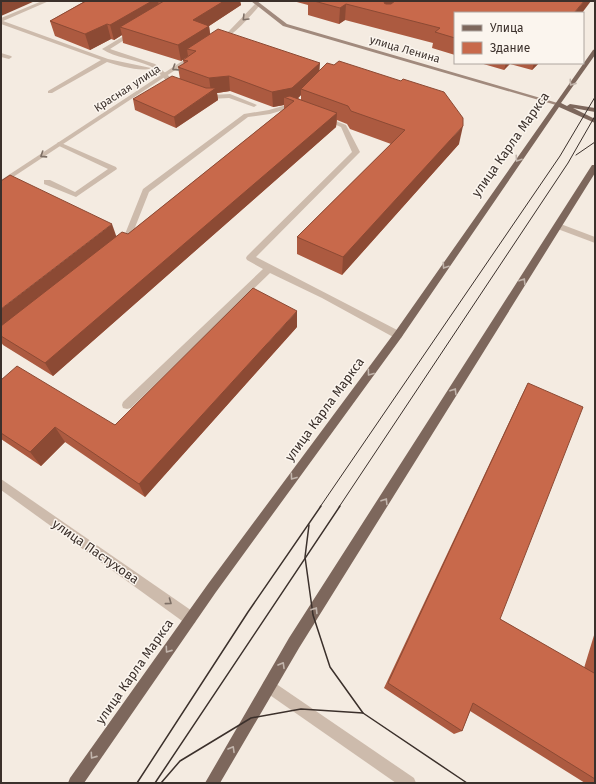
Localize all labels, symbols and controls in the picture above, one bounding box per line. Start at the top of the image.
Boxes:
legend [454,12,584,64]
one-way arrow [242,13,250,21]
text: Улица [490,21,524,35]
street label: улица Ленина [368,33,441,66]
text: Здание [490,41,530,55]
street label: Красная улица [92,62,163,115]
one-way arrow [172,63,179,71]
one-way arrow [569,79,577,86]
street label: улица Карла Маркса [469,89,552,200]
one-way arrow [40,150,47,158]
one-way arrow [516,155,523,162]
one-way arrow [443,262,450,269]
one-way arrow [519,278,526,285]
street label: улица Карла Маркса [282,354,367,464]
one-way arrow [368,368,375,375]
one-way arrow [449,388,457,395]
one-way arrow [291,473,298,480]
one-way arrow [380,498,387,505]
street label: улица Пастухова [50,516,142,587]
one-way arrow [164,597,171,604]
one-way arrow [310,608,317,615]
street label: улица Карла Маркса [93,616,176,727]
one-way arrow [165,646,173,653]
one-way arrow [277,662,284,669]
one-way arrow [228,746,235,753]
one-way arrow [91,752,98,759]

